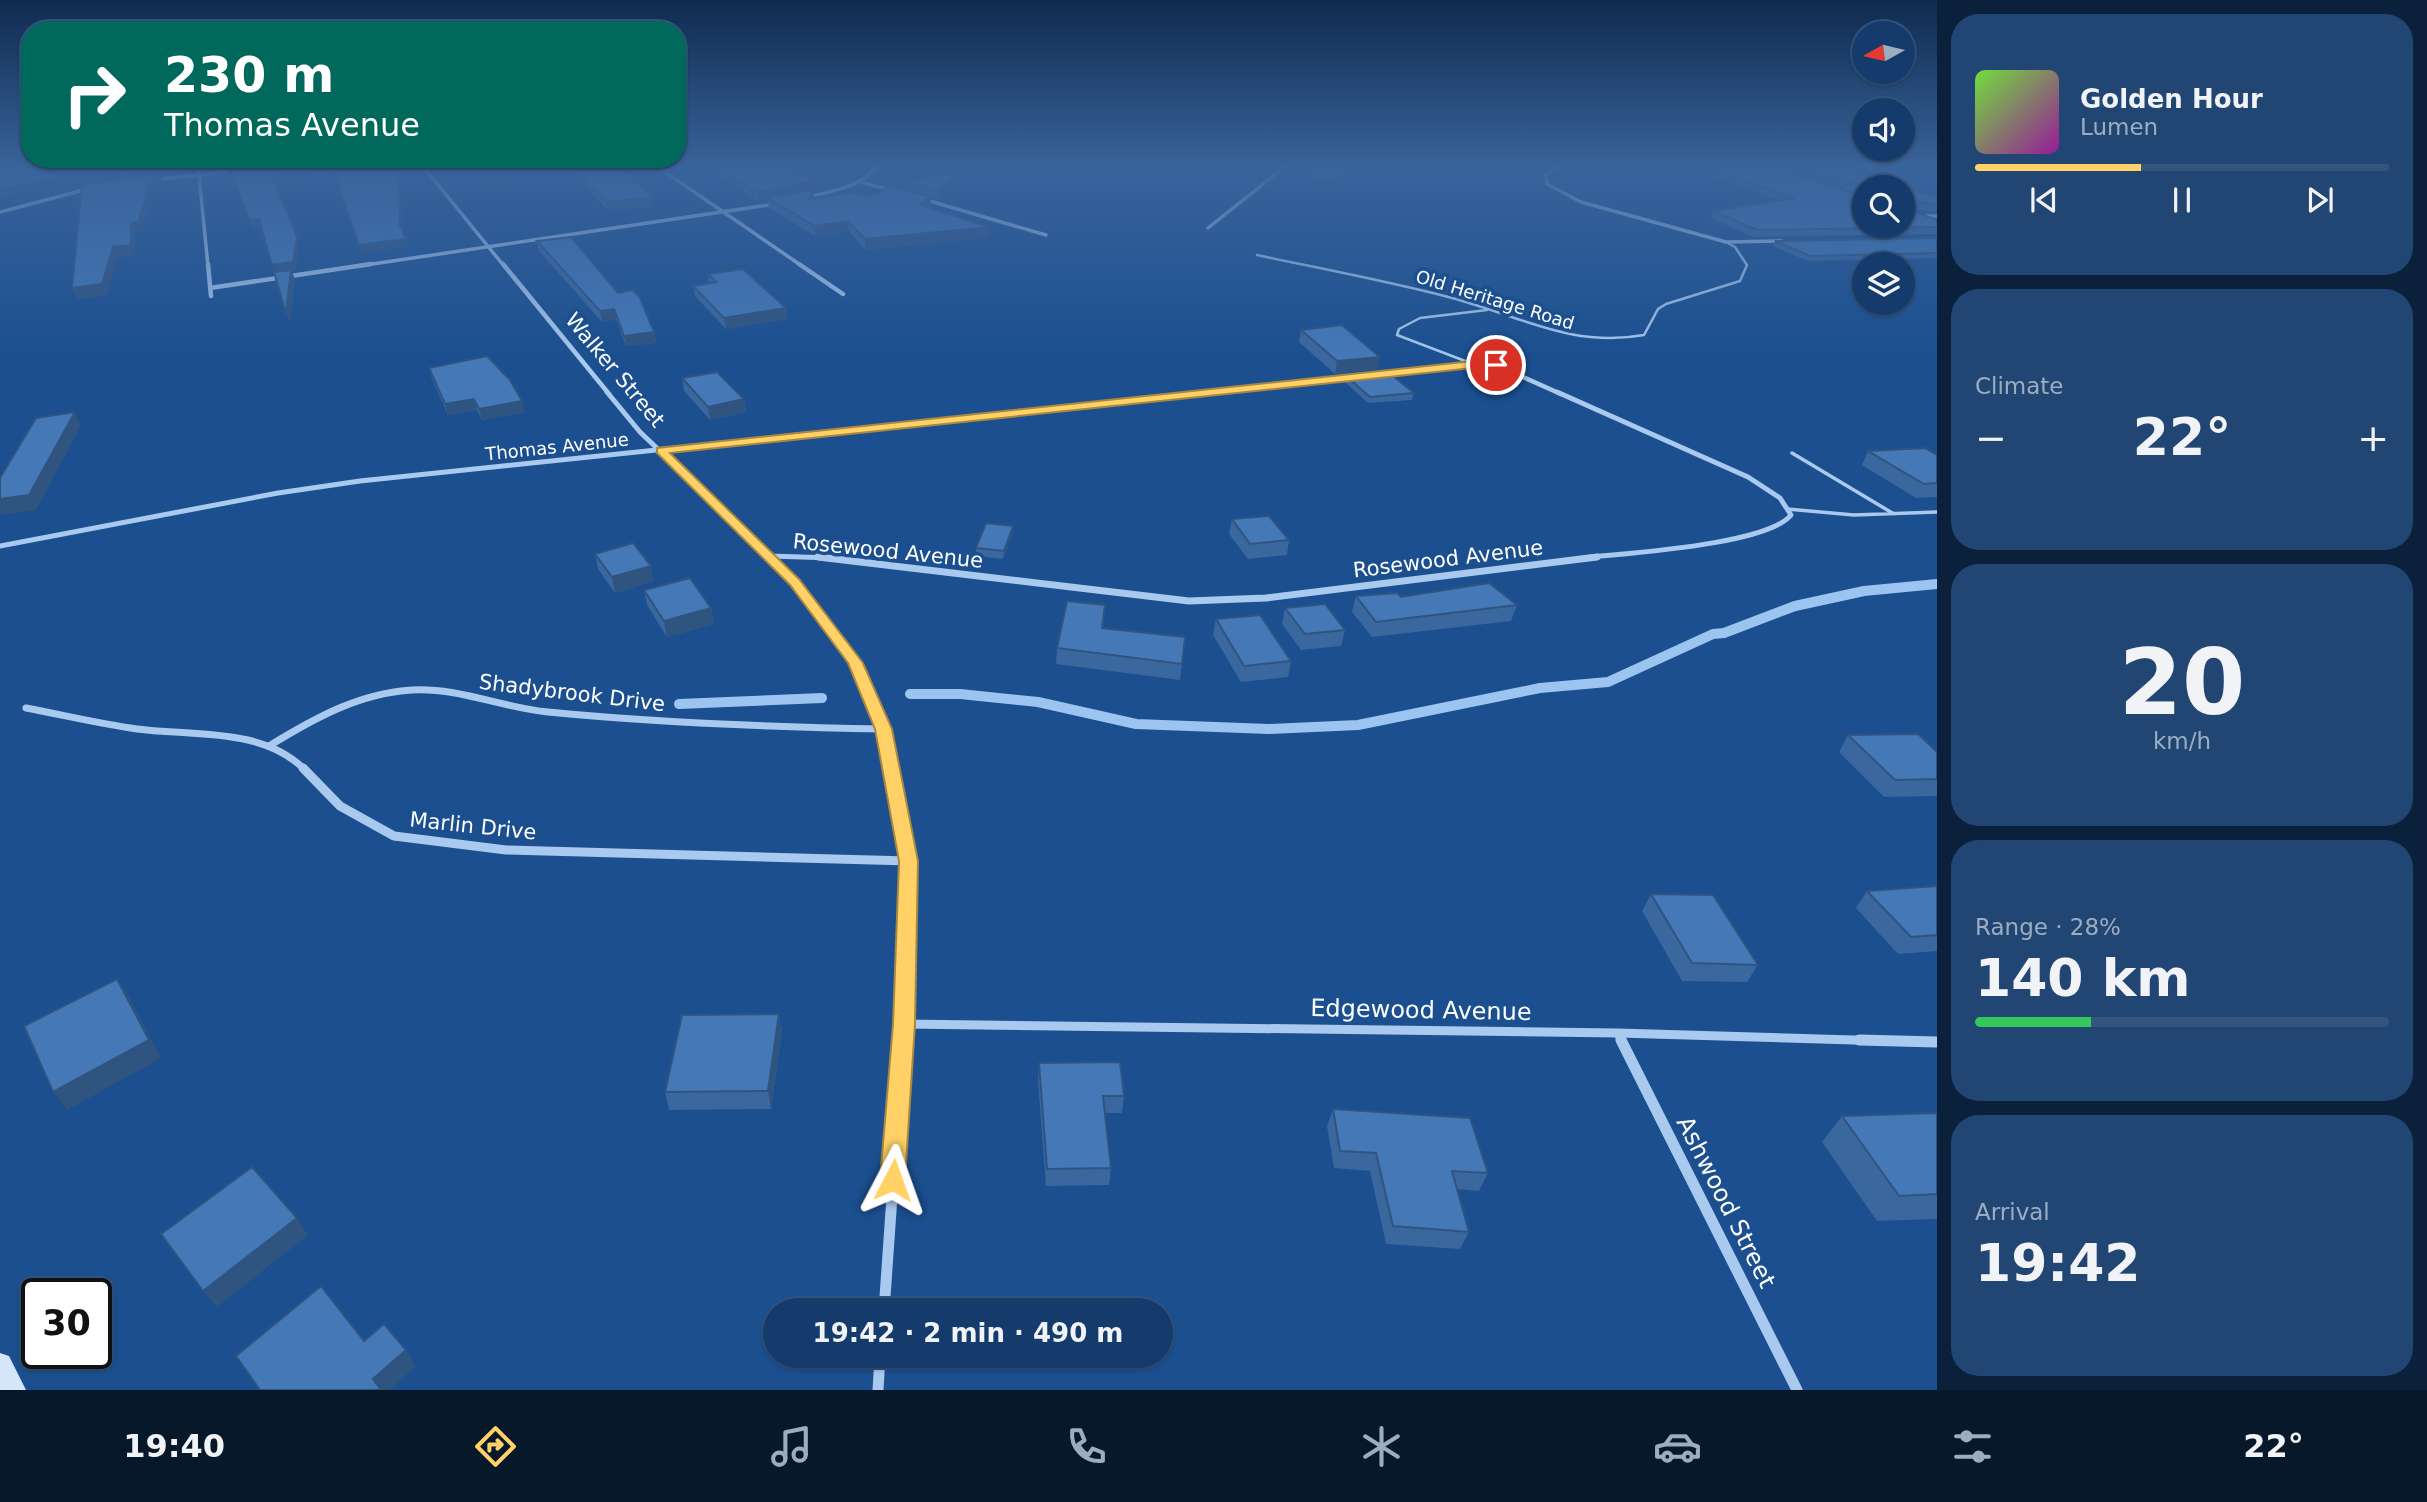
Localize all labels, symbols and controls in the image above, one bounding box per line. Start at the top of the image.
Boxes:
north arrow [1852,21,1914,84]
map controls [1852,21,1915,315]
text: 230 m [164,47,334,104]
icon: right [49,49,140,140]
text: Golden Hour [2080,84,2263,114]
button: sound [1852,98,1915,161]
text: Thomas Avenue [164,106,420,144]
text: Lumen [2080,114,2158,140]
button: search [1852,175,1915,238]
icon: previous [2025,181,2063,219]
icon: pause [2163,181,2201,219]
icon: next [2301,181,2339,219]
button: layers [1852,252,1915,315]
street label: Old Heritage Road [1413,265,1577,334]
street label: Walker Street [560,308,670,432]
pin [1466,335,1526,395]
icon: arrive [1477,346,1515,384]
text: Climate [1975,373,2064,399]
text: 22° [2133,407,2231,467]
text: − [1975,416,2007,460]
text: + [2357,416,2389,460]
street label: Thomas Avenue [483,429,630,465]
street label: Rosewood Avenue [792,529,984,573]
street label: Rosewood Avenue [1352,535,1544,583]
text: 20 [2119,630,2245,735]
street label: Shadybrook Drive [478,670,666,716]
text: km/h [2153,728,2211,754]
street label: Marlin Drive [408,807,538,845]
text: Range · 28% [1975,914,2121,940]
text: 140 km [1975,948,2190,1008]
street label: Edgewood Avenue [1310,994,1532,1026]
street label: Ashwood Street [1671,1111,1781,1293]
position arrow [856,1143,930,1217]
text: Arrival [1975,1199,2050,1225]
text: 19:42 [1975,1233,2141,1293]
speed limit sign: 30 [21,1278,112,1369]
text: 19:42 · 2 min · 490 m [813,1318,1123,1348]
icon: directions [471,1422,520,1471]
icon: music [767,1422,816,1471]
icon: phone [1062,1422,1111,1471]
icon: climate [1357,1422,1406,1471]
icon: car [1653,1422,1702,1471]
icon: filters [1948,1422,1997,1471]
text: 19:40 [123,1427,225,1465]
text: 22° [2243,1427,2304,1465]

